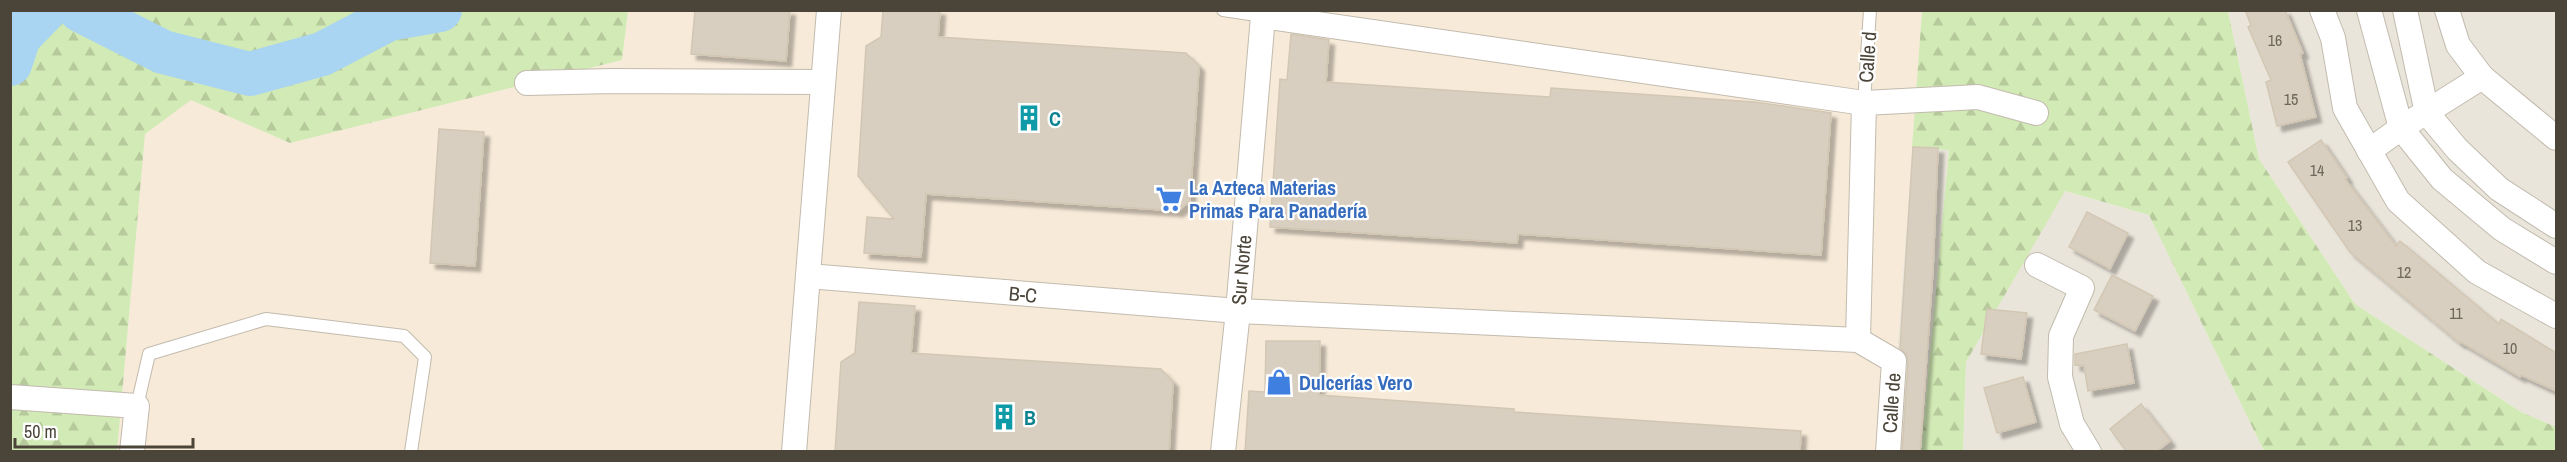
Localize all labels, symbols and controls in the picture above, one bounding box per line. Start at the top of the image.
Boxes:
house number: 16 [2268,29,2282,51]
street label: Calle d [1852,31,1882,83]
house number: 15 [2284,88,2298,110]
building icon: C [1014,103,1044,133]
place label: C [1049,105,1061,132]
house number: 14 [2310,159,2324,181]
place label: La Azteca Materias Primas Para Panadería [1189,174,1367,224]
supermarket icon: La Azteca Materias Primas Para Panadería [1154,184,1184,214]
house number: 13 [2348,214,2362,236]
street label: Sur Norte [1224,234,1258,306]
house number: 12 [2397,261,2411,283]
street label: B-C [1008,279,1038,309]
house number: 11 [2449,302,2464,324]
house number: 10 [2503,337,2517,359]
shop icon: Dulcerías Vero [1264,367,1294,397]
place label: Dulcerías Vero [1299,369,1413,396]
street label: Calle de [1875,372,1907,434]
building icon: B [989,402,1019,432]
place label: B [1024,404,1036,431]
scale bar [15,411,194,449]
text: 50 m [24,419,57,444]

